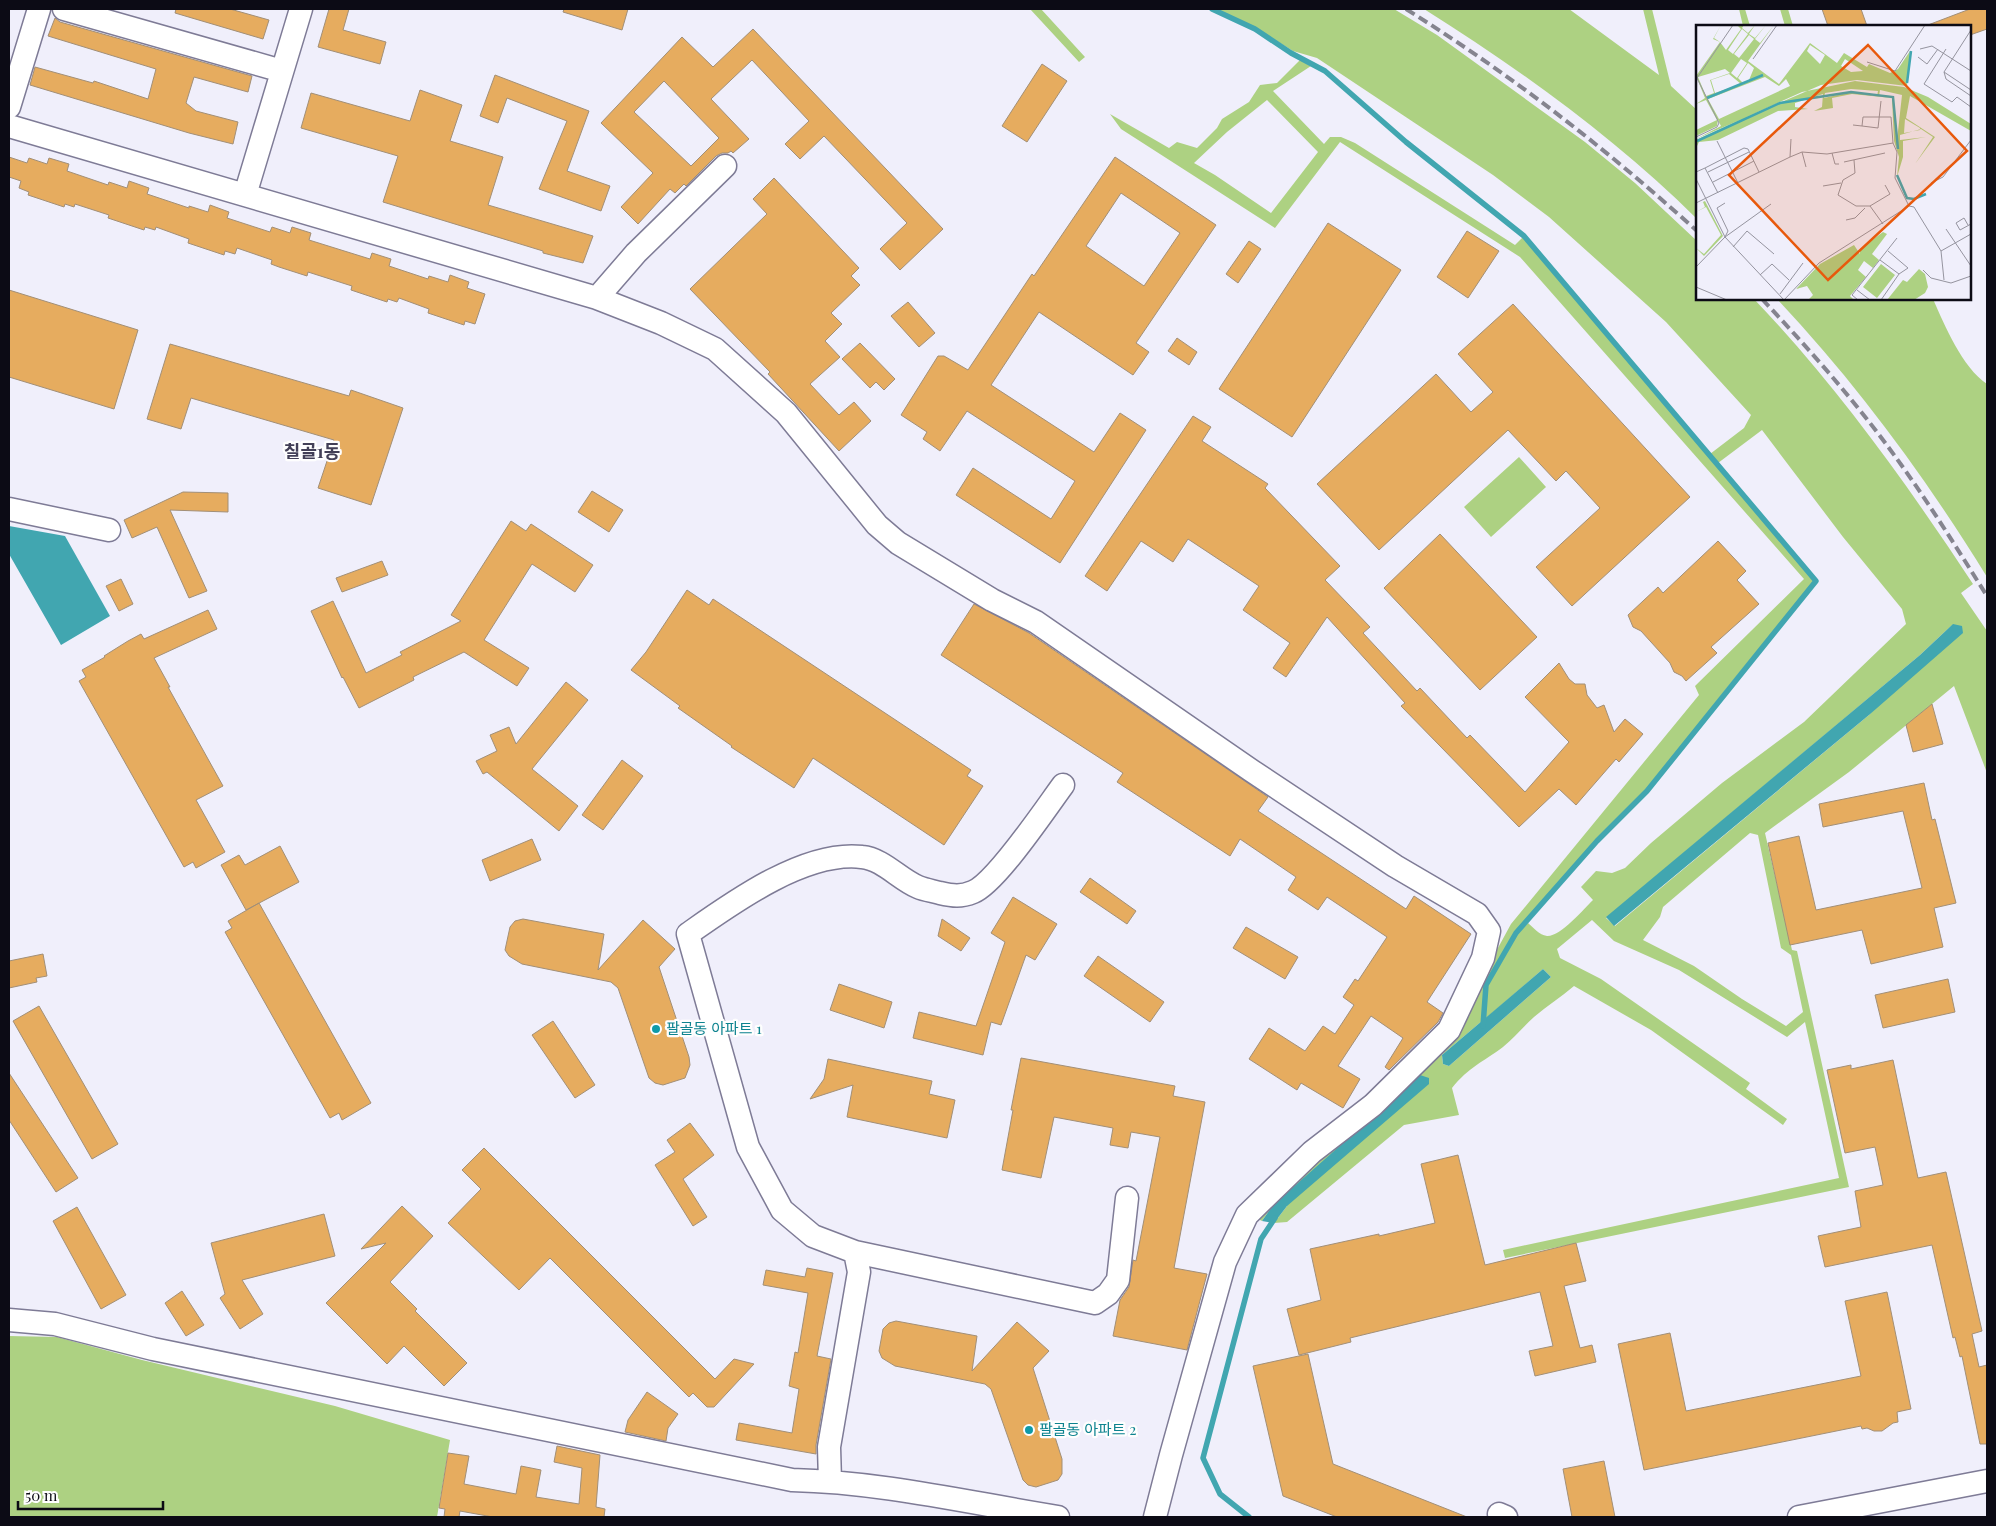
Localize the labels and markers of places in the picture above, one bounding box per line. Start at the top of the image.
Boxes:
place label: 팔골동 아파트 1 [666,1018,762,1038]
marker: 팔골동 아파트 1 [650,1023,662,1035]
place label: 팔골동 아파트 2 [1039,1419,1136,1439]
marker: 팔골동 아파트 2 [1023,1424,1035,1436]

